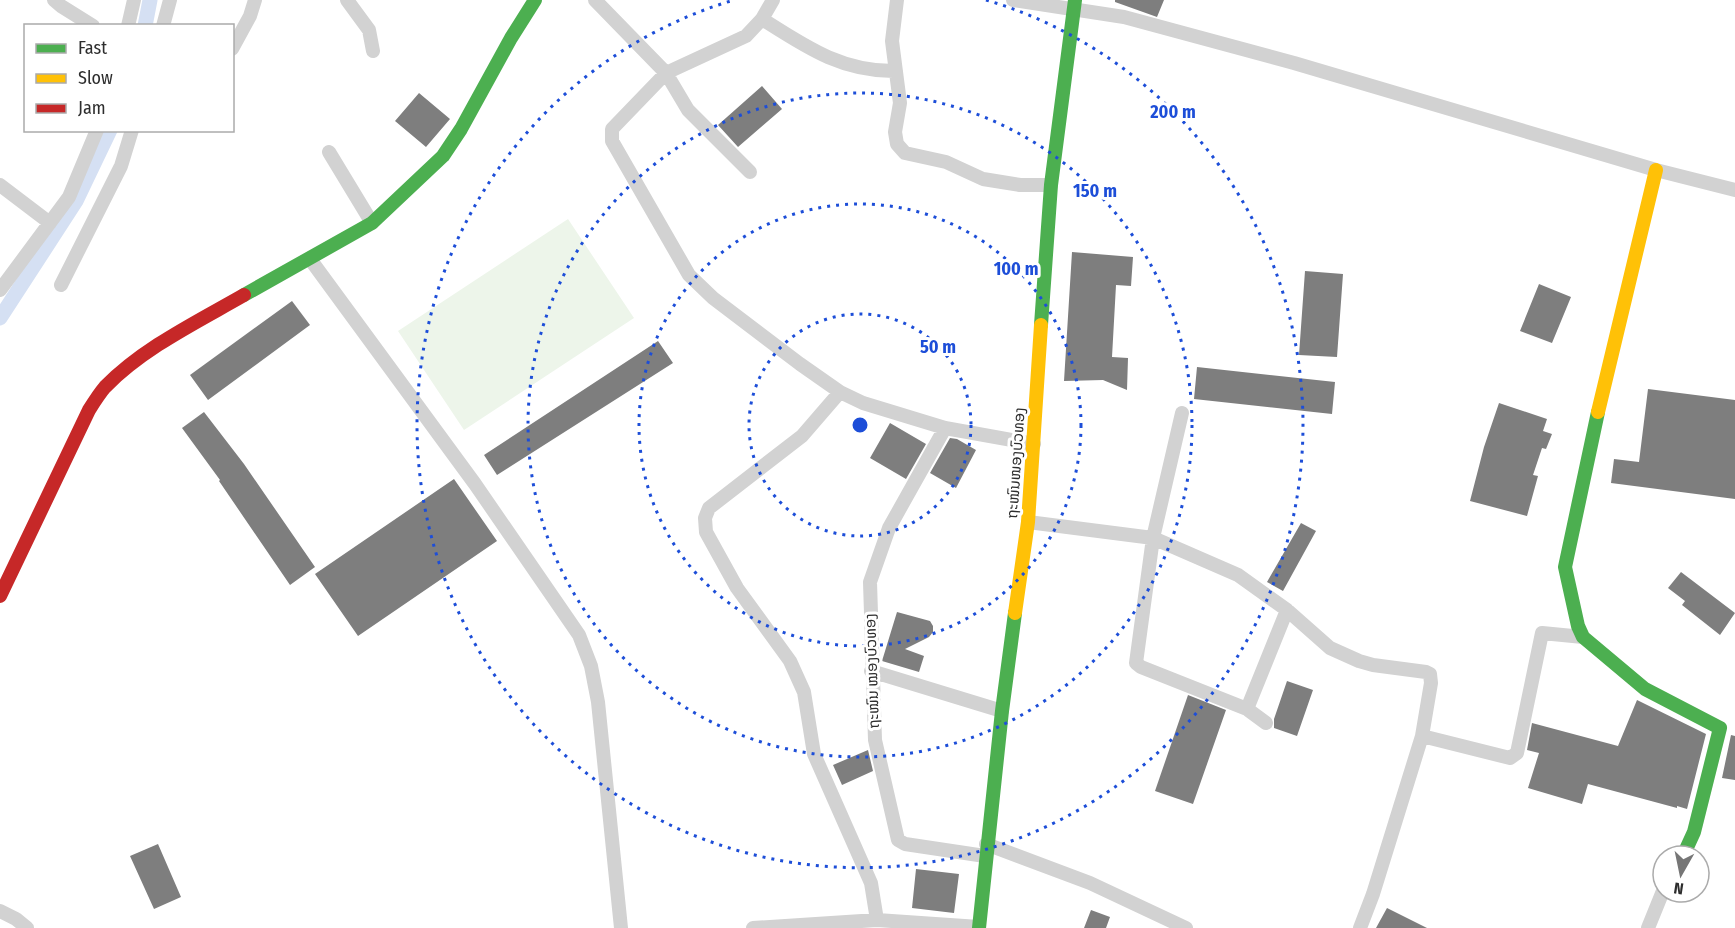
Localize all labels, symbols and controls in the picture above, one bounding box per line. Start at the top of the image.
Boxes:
legend [24,24,234,132]
text: Fast [78,37,107,59]
text: Slow [78,67,113,89]
text: Jam [78,97,106,119]
text: 200 m [1149,101,1196,123]
text: 150 m [1073,180,1117,202]
text: 100 m [994,258,1038,280]
text: 50 m [920,336,956,358]
street label: ຖະໜົນໜອງບົວທອງ [1003,407,1029,519]
centre of rings [850,415,870,435]
street label: ຖະໜົນ ໝອງບົວທອງ [861,613,883,729]
north arrow [1651,844,1711,904]
text: N [1673,878,1685,898]

